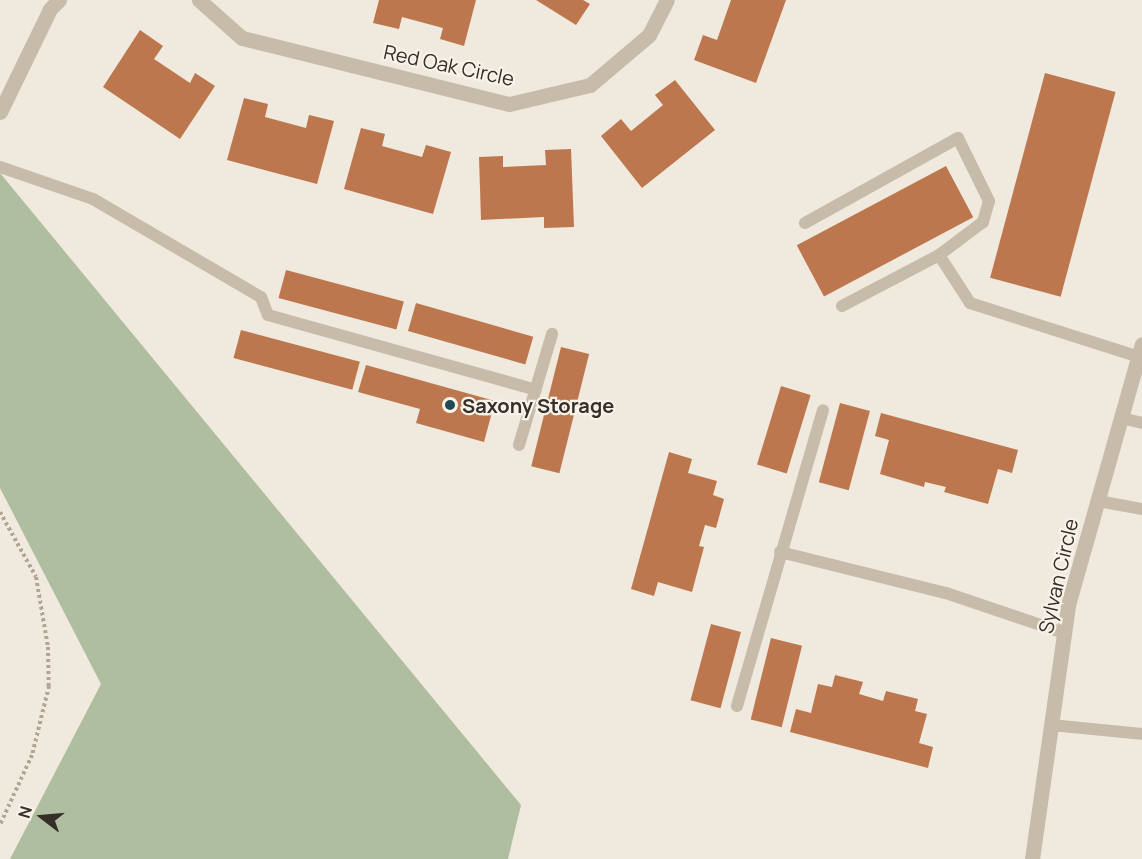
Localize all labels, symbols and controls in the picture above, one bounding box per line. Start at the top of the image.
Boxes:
street label: Red Oak Circle [382,39,516,91]
place label: Saxony Storage [462,393,614,417]
marker: Saxony Storage [443,398,457,412]
street label: Sylvan Circle [1033,516,1083,636]
north arrow [12,787,72,847]
text: N [13,803,37,821]

